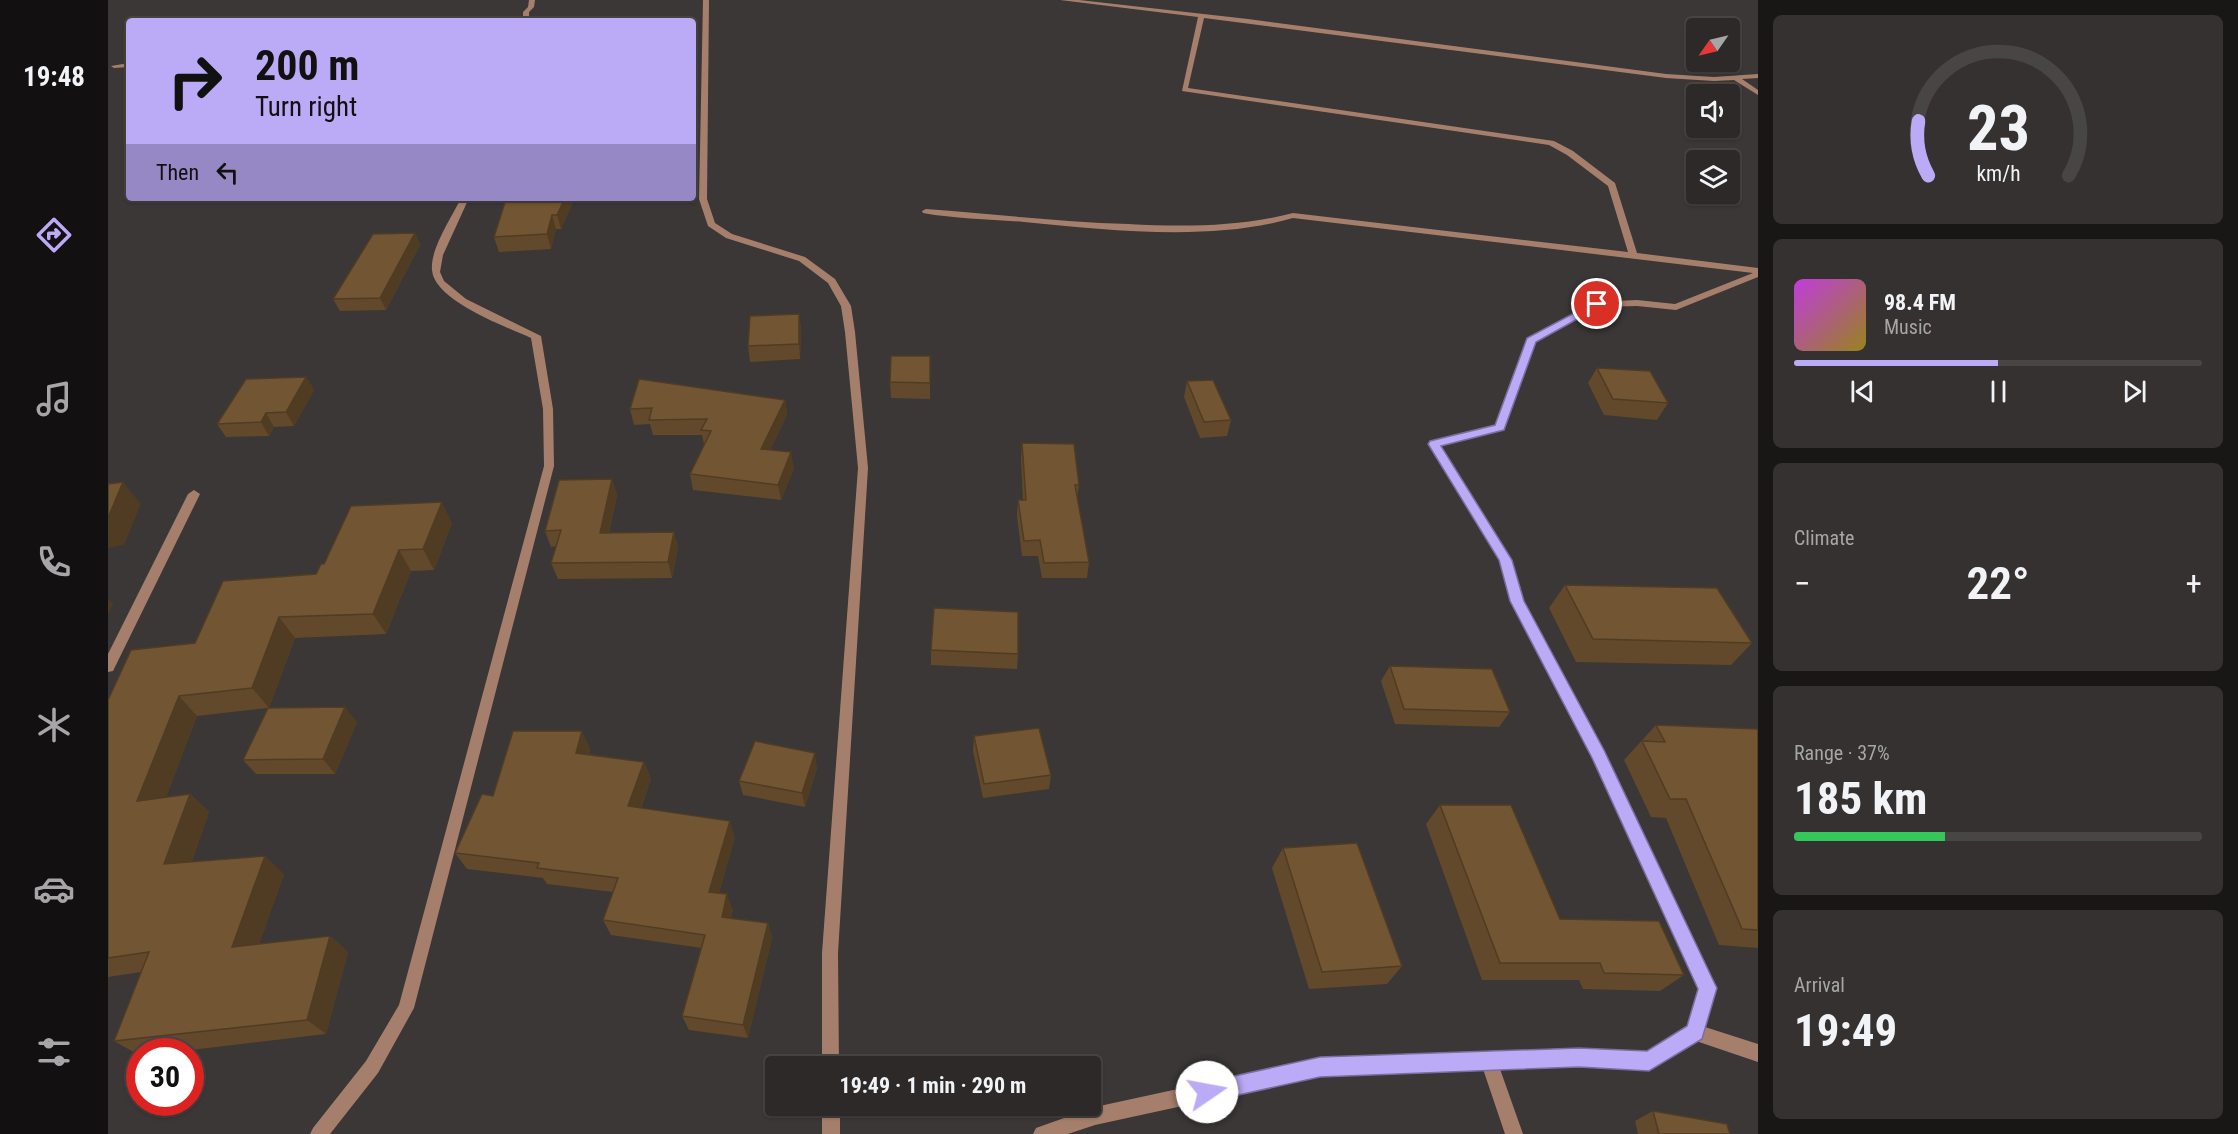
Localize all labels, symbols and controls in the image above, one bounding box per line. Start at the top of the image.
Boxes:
north arrow [1686,18,1740,72]
map controls [1686,18,1740,204]
text: 200 m [255,41,360,90]
icon: right [156,42,234,120]
text: 19:48 [23,61,85,93]
button: sound [1686,84,1740,138]
text: Turn right [255,91,357,123]
text: 23 [1966,93,2030,166]
button: layers [1686,150,1740,204]
icon: left [211,156,244,189]
text: Then [156,160,199,185]
text: km/h [1976,162,2020,187]
icon: directions [33,214,75,256]
pin [1571,278,1622,329]
icon: arrive [1580,287,1613,320]
text: 98.4 FM [1884,290,1956,315]
text: Music [1884,315,1932,339]
icon: previous [1846,375,1879,408]
icon: pause [1982,375,2015,408]
icon: next [2118,375,2151,408]
icon: music [33,378,75,420]
text: Climate [1794,526,1854,550]
icon: phone [33,541,75,583]
text: 22° [1967,557,2030,610]
text: − [1794,564,1811,603]
text: + [2186,564,2202,603]
icon: climate [33,704,75,746]
text: Range · 37% [1794,741,1890,765]
text: 185 km [1794,772,1927,825]
icon: car [33,868,75,910]
text: Arrival [1794,973,1845,997]
text: 19:49 [1794,1004,1897,1057]
icon: filters [33,1031,75,1073]
speed limit sign: 30 [126,1038,204,1116]
position arrow [1175,1060,1239,1124]
text: 19:49 · 1 min · 290 m [840,1073,1026,1098]

